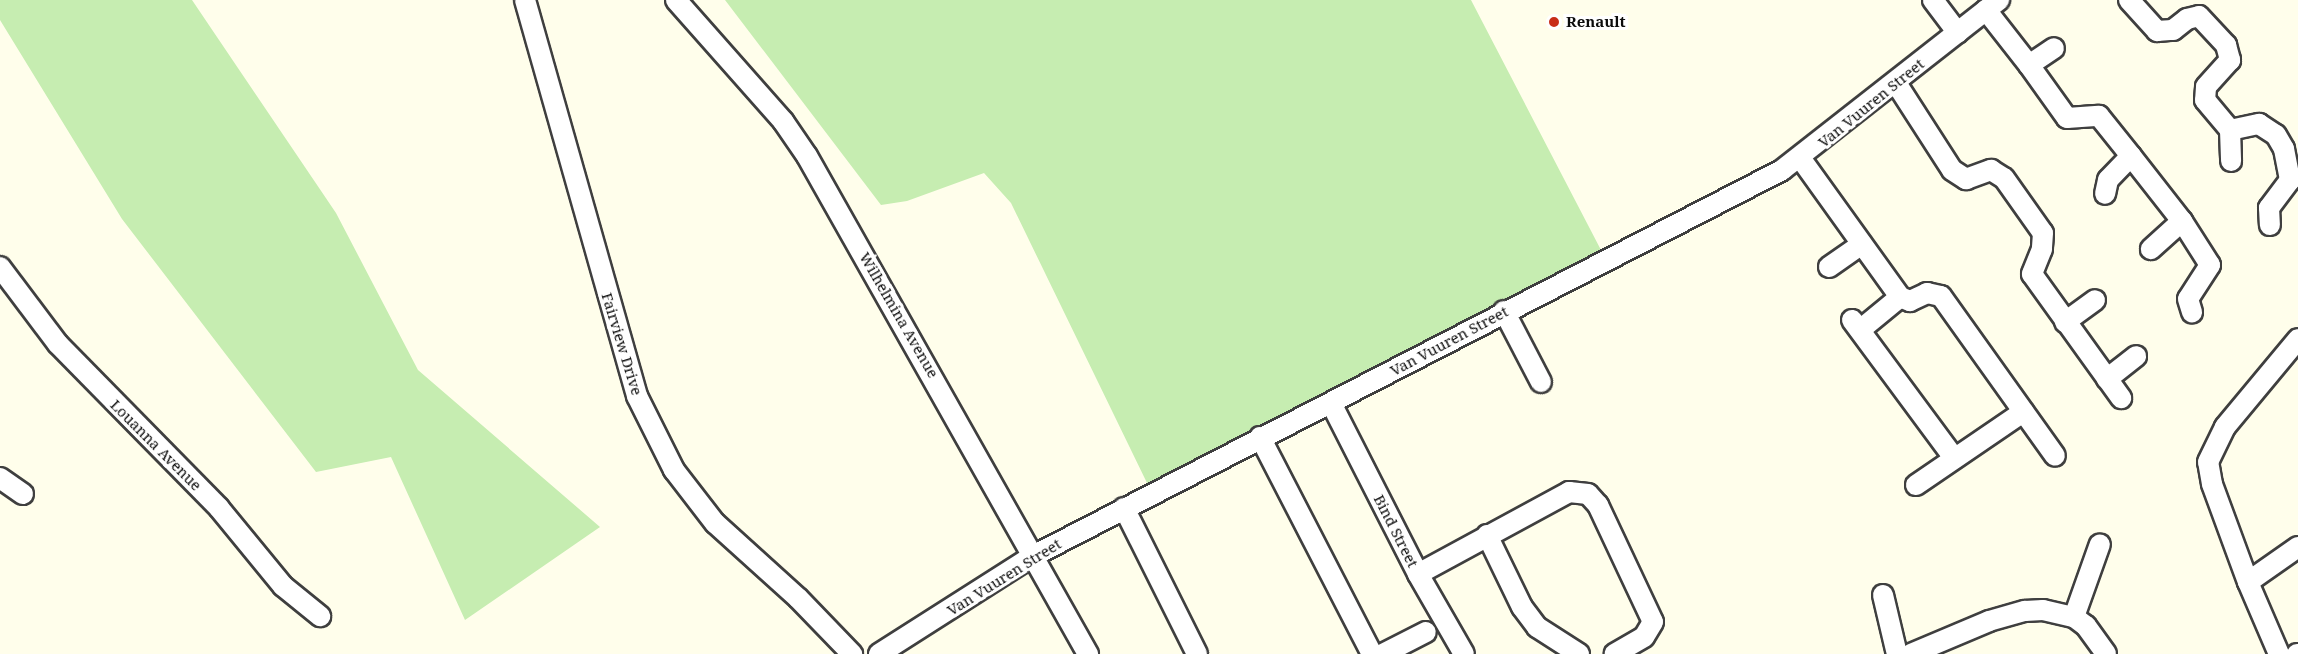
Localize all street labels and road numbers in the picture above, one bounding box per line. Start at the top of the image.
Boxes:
street label: Van Vuuren Street [1814,55,1928,151]
street label: Wilhelmina Avenue [856,249,942,381]
street label: Fairview Drive [598,291,646,397]
street label: Van Vuuren Street [1387,302,1511,380]
street label: Louanna Avenue [107,396,205,494]
street label: Bind Street [1370,492,1422,570]
street label: Van Vuuren Street [944,535,1064,619]

